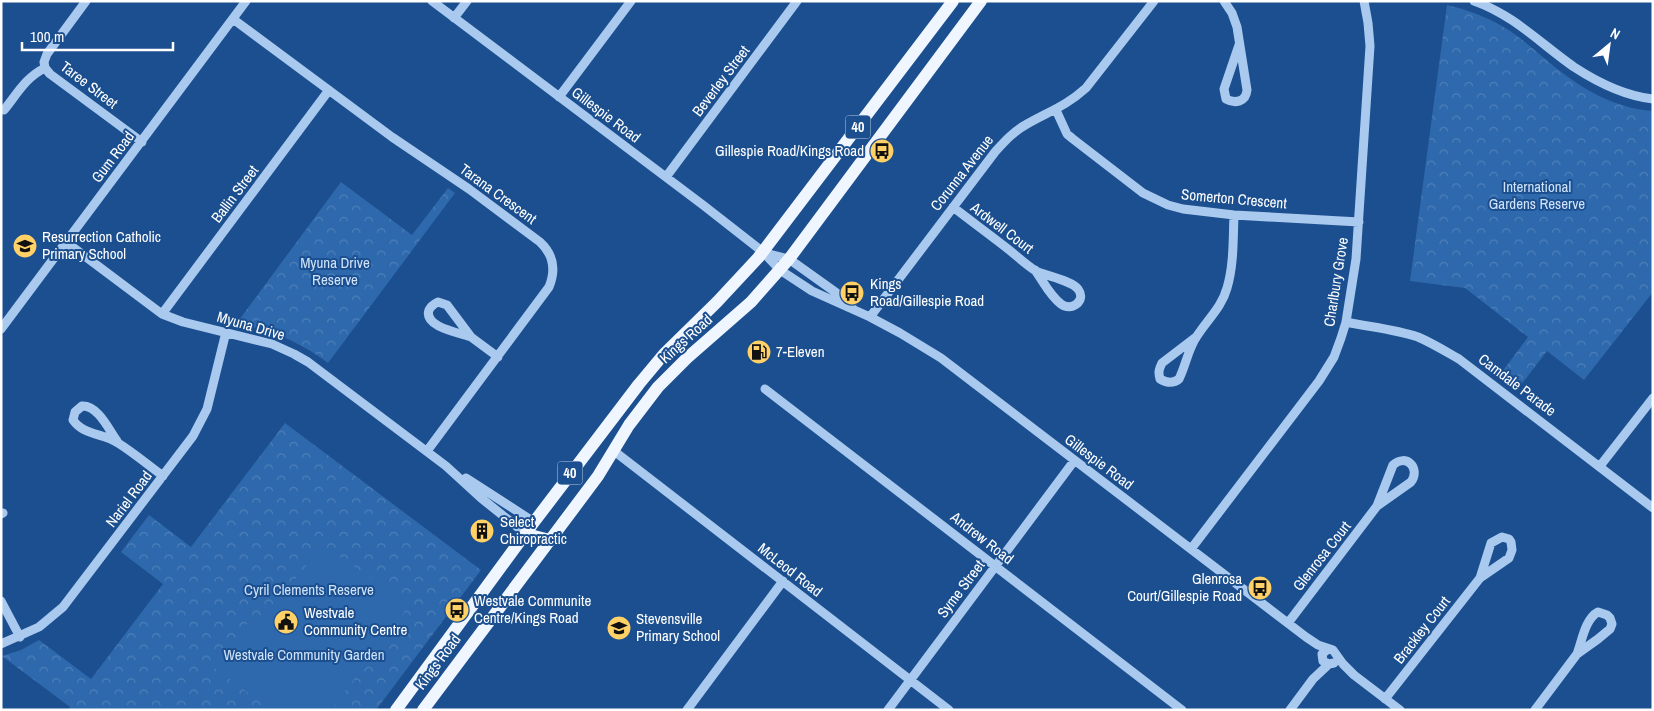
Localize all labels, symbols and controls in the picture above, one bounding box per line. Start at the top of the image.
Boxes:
scale bar [22,20,174,52]
north arrow [1584,20,1634,70]
text: N [1607,24,1623,44]
text: 100 m [30,26,64,47]
street label: Beverley Street [687,40,755,121]
street label: Taree Street [56,56,123,114]
street label: Gillespie Road [567,82,645,147]
road number: 40 [846,115,870,138]
street label: Gum Road [86,127,139,187]
street label: Corunna Avenue [925,130,998,215]
bus stop icon: Gillespie Road/Kings Road [869,138,895,164]
place label: Gillespie Road/Kings Road [715,140,864,161]
street label: Tarana Crescent [456,159,542,229]
street label: Ballin Street [206,160,263,227]
park label: International Gardens Reserve [1489,176,1585,214]
street label: Somerton Crescent [1180,183,1288,214]
street label: Ardwell Court [966,196,1039,259]
place label: Resurrection Catholic Primary School [42,226,161,264]
school or university icon: Resurrection Catholic Primary School [12,233,38,259]
street label: Charlbury Grove [1318,236,1353,328]
park label: Myuna Drive Reserve [300,252,370,290]
place label: Kings Road/Gillespie Road [870,273,984,311]
bus stop icon: Kings Road/Gillespie Road [839,280,865,306]
street label: Myuna Drive [215,306,288,345]
street label: Kings Road [655,309,717,368]
fuel station icon: 7-Eleven [746,339,772,365]
place label: 7-Eleven [776,341,825,362]
street label: Camdale Parade [1474,348,1561,421]
street label: Gillespie Road [1060,429,1138,494]
road number: 40 [558,462,582,484]
street label: Nariel Road [100,466,157,531]
street label: Andrew Road [946,506,1018,569]
place label: Select Chiropractic [500,511,567,549]
street label: Glenrosa Court [1288,516,1356,595]
building icon: Select Chiropractic [469,518,495,544]
street label: McLeod Road [754,538,827,601]
street label: Syme Street [932,555,990,622]
place label: Glenrosa Court/Gillespie Road [1127,568,1242,606]
bus stop icon: Glenrosa Court/Gillespie Road [1247,575,1273,601]
park label: Cyril Clements Reserve [244,579,374,600]
place label: Westvale Communite Centre/Kings Road [474,590,592,628]
street label: Brackley Court [1389,591,1455,668]
bus stop icon: Westvale Communite Centre/Kings Road [444,597,470,623]
place label: Westvale Community Centre [304,602,407,640]
place label: Stevensville Primary School [636,608,720,646]
public building icon: Westvale Community Centre [273,609,299,635]
school or university icon: Stevensville Primary School [606,615,632,641]
street label: Kings Road [410,630,465,694]
park label: Westvale Community Garden [223,644,385,665]

